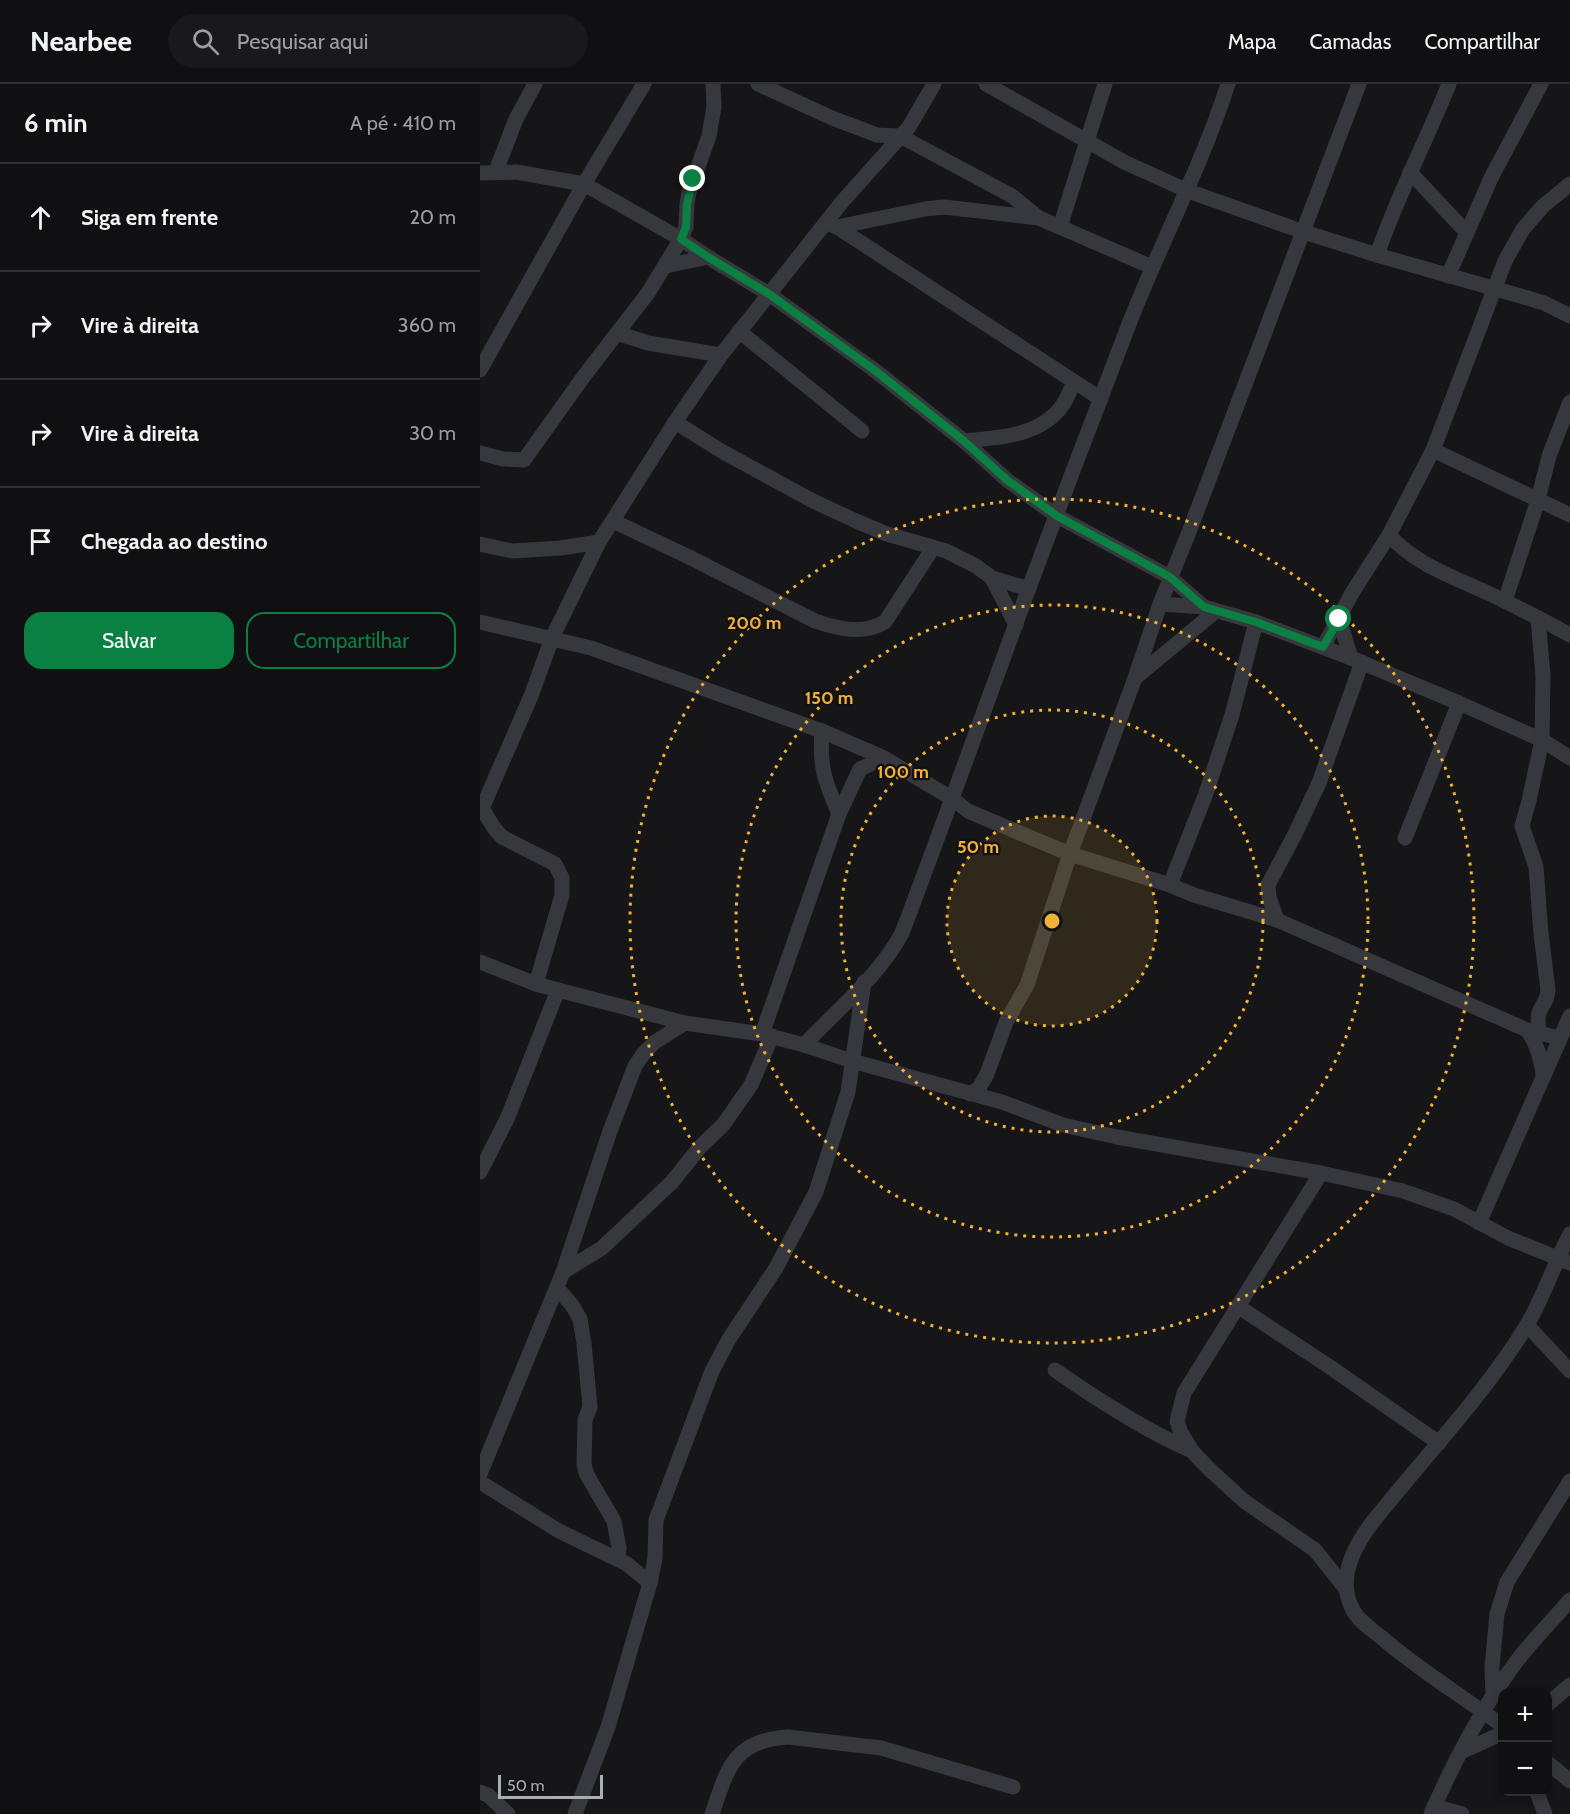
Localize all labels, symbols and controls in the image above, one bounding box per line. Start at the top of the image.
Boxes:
search box [168,14,588,68]
text: Nearbee [30,24,132,58]
icon: search [189,25,222,58]
text: Pesquisar aqui [237,28,369,55]
text: Mapa [1228,29,1276,54]
text: Camadas [1309,29,1391,54]
text: Compartilhar [1424,29,1540,54]
text: 6 min [24,107,88,139]
text: A pé · 410 m [350,111,456,135]
route end [679,165,705,191]
icon: ahead [24,201,57,234]
text: Siga em frente [81,204,218,231]
text: 20 m [410,205,456,229]
icon: right [24,309,57,342]
text: Vire à direita [81,312,199,339]
text: 360 m [398,313,456,337]
icon: right [24,417,57,450]
text: Vire à direita [81,420,199,447]
text: 30 m [409,421,456,445]
icon: arrive [24,525,57,558]
text: Chegada ao destino [81,528,267,555]
route start [1325,605,1351,631]
button: Salvar [24,612,234,669]
button: Compartilhar [246,612,456,669]
text: 200 m [727,612,781,634]
text: 150 m [805,687,853,709]
text: 100 m [877,761,929,783]
text: 50 m [957,836,999,858]
centre of rings [1042,911,1062,931]
map controls [1498,1688,1552,1796]
button: + [1498,1688,1552,1742]
button: − [1498,1742,1552,1796]
scale bar [498,1772,603,1800]
text: 50 m [507,1776,544,1795]

